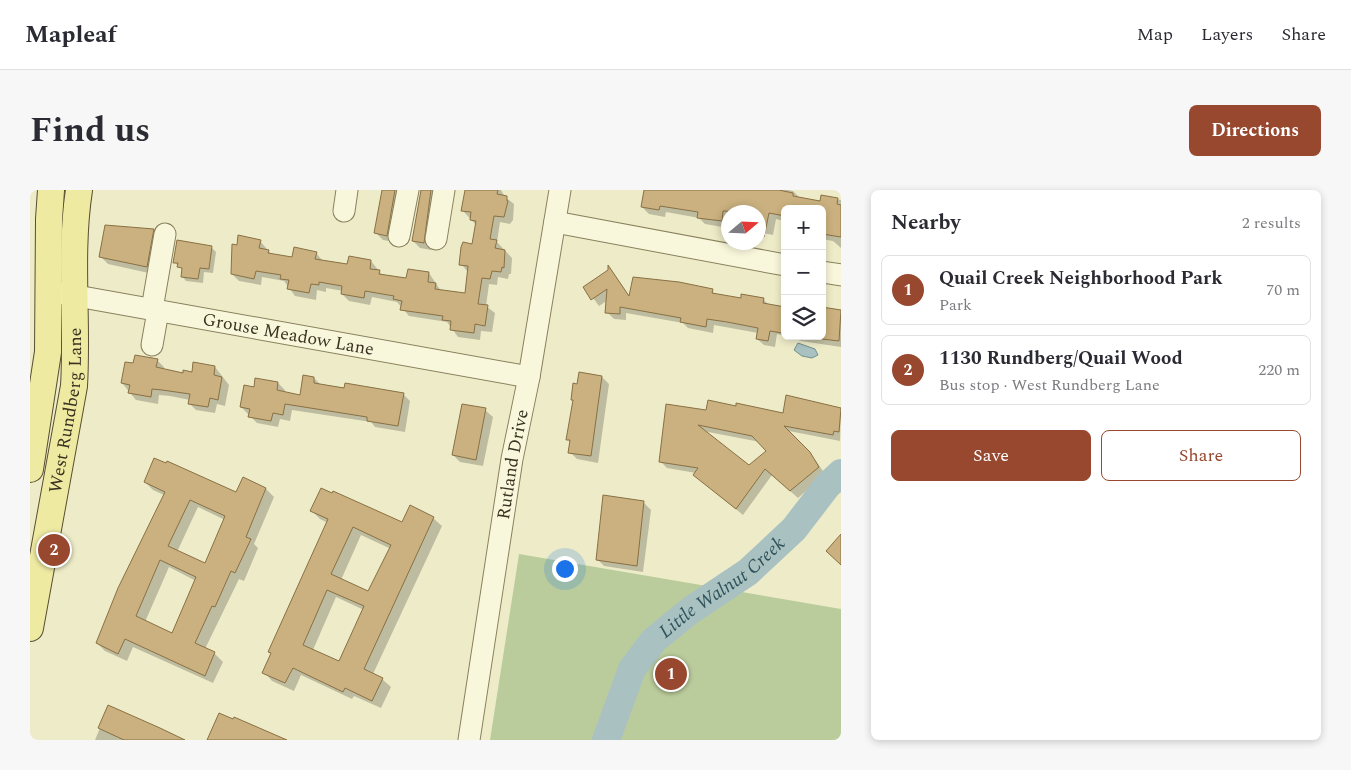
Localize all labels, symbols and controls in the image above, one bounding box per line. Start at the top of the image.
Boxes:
text: Mapleaf [25,17,116,53]
text: Map [1137,21,1173,48]
text: Layers [1201,21,1253,48]
text: Share [1281,21,1326,48]
text: Find us [30,104,150,157]
button: Directions [1189,105,1321,156]
north arrow [721,205,766,250]
map controls [781,205,826,340]
button: + [781,205,826,250]
text: Nearby [891,207,961,239]
text: 2 results [1242,211,1301,235]
button: − [781,250,826,295]
text: Quail Creek Neighborhood Park [939,264,1223,293]
text: 1 [904,278,912,302]
text: 70 m [1266,278,1300,302]
text: Park [939,293,972,317]
button: layers [781,295,826,340]
street label: Grouse Meadow Lane [200,305,376,363]
street label: West Rundberg Lane [41,327,89,495]
text: 1130 Rundberg/Quail Wood [939,344,1183,373]
text: 2 [904,358,912,382]
text: 220 m [1258,358,1300,382]
text: Bus stop · West Rundberg Lane [939,373,1160,397]
street label: Rutland Drive [489,407,535,521]
button: Save [891,430,1091,481]
button: Share [1101,430,1301,481]
water label: Little Walnut Creek [652,530,792,645]
pin: 2 [38,531,70,569]
your location [552,556,578,582]
pin: 1 [655,655,687,693]

